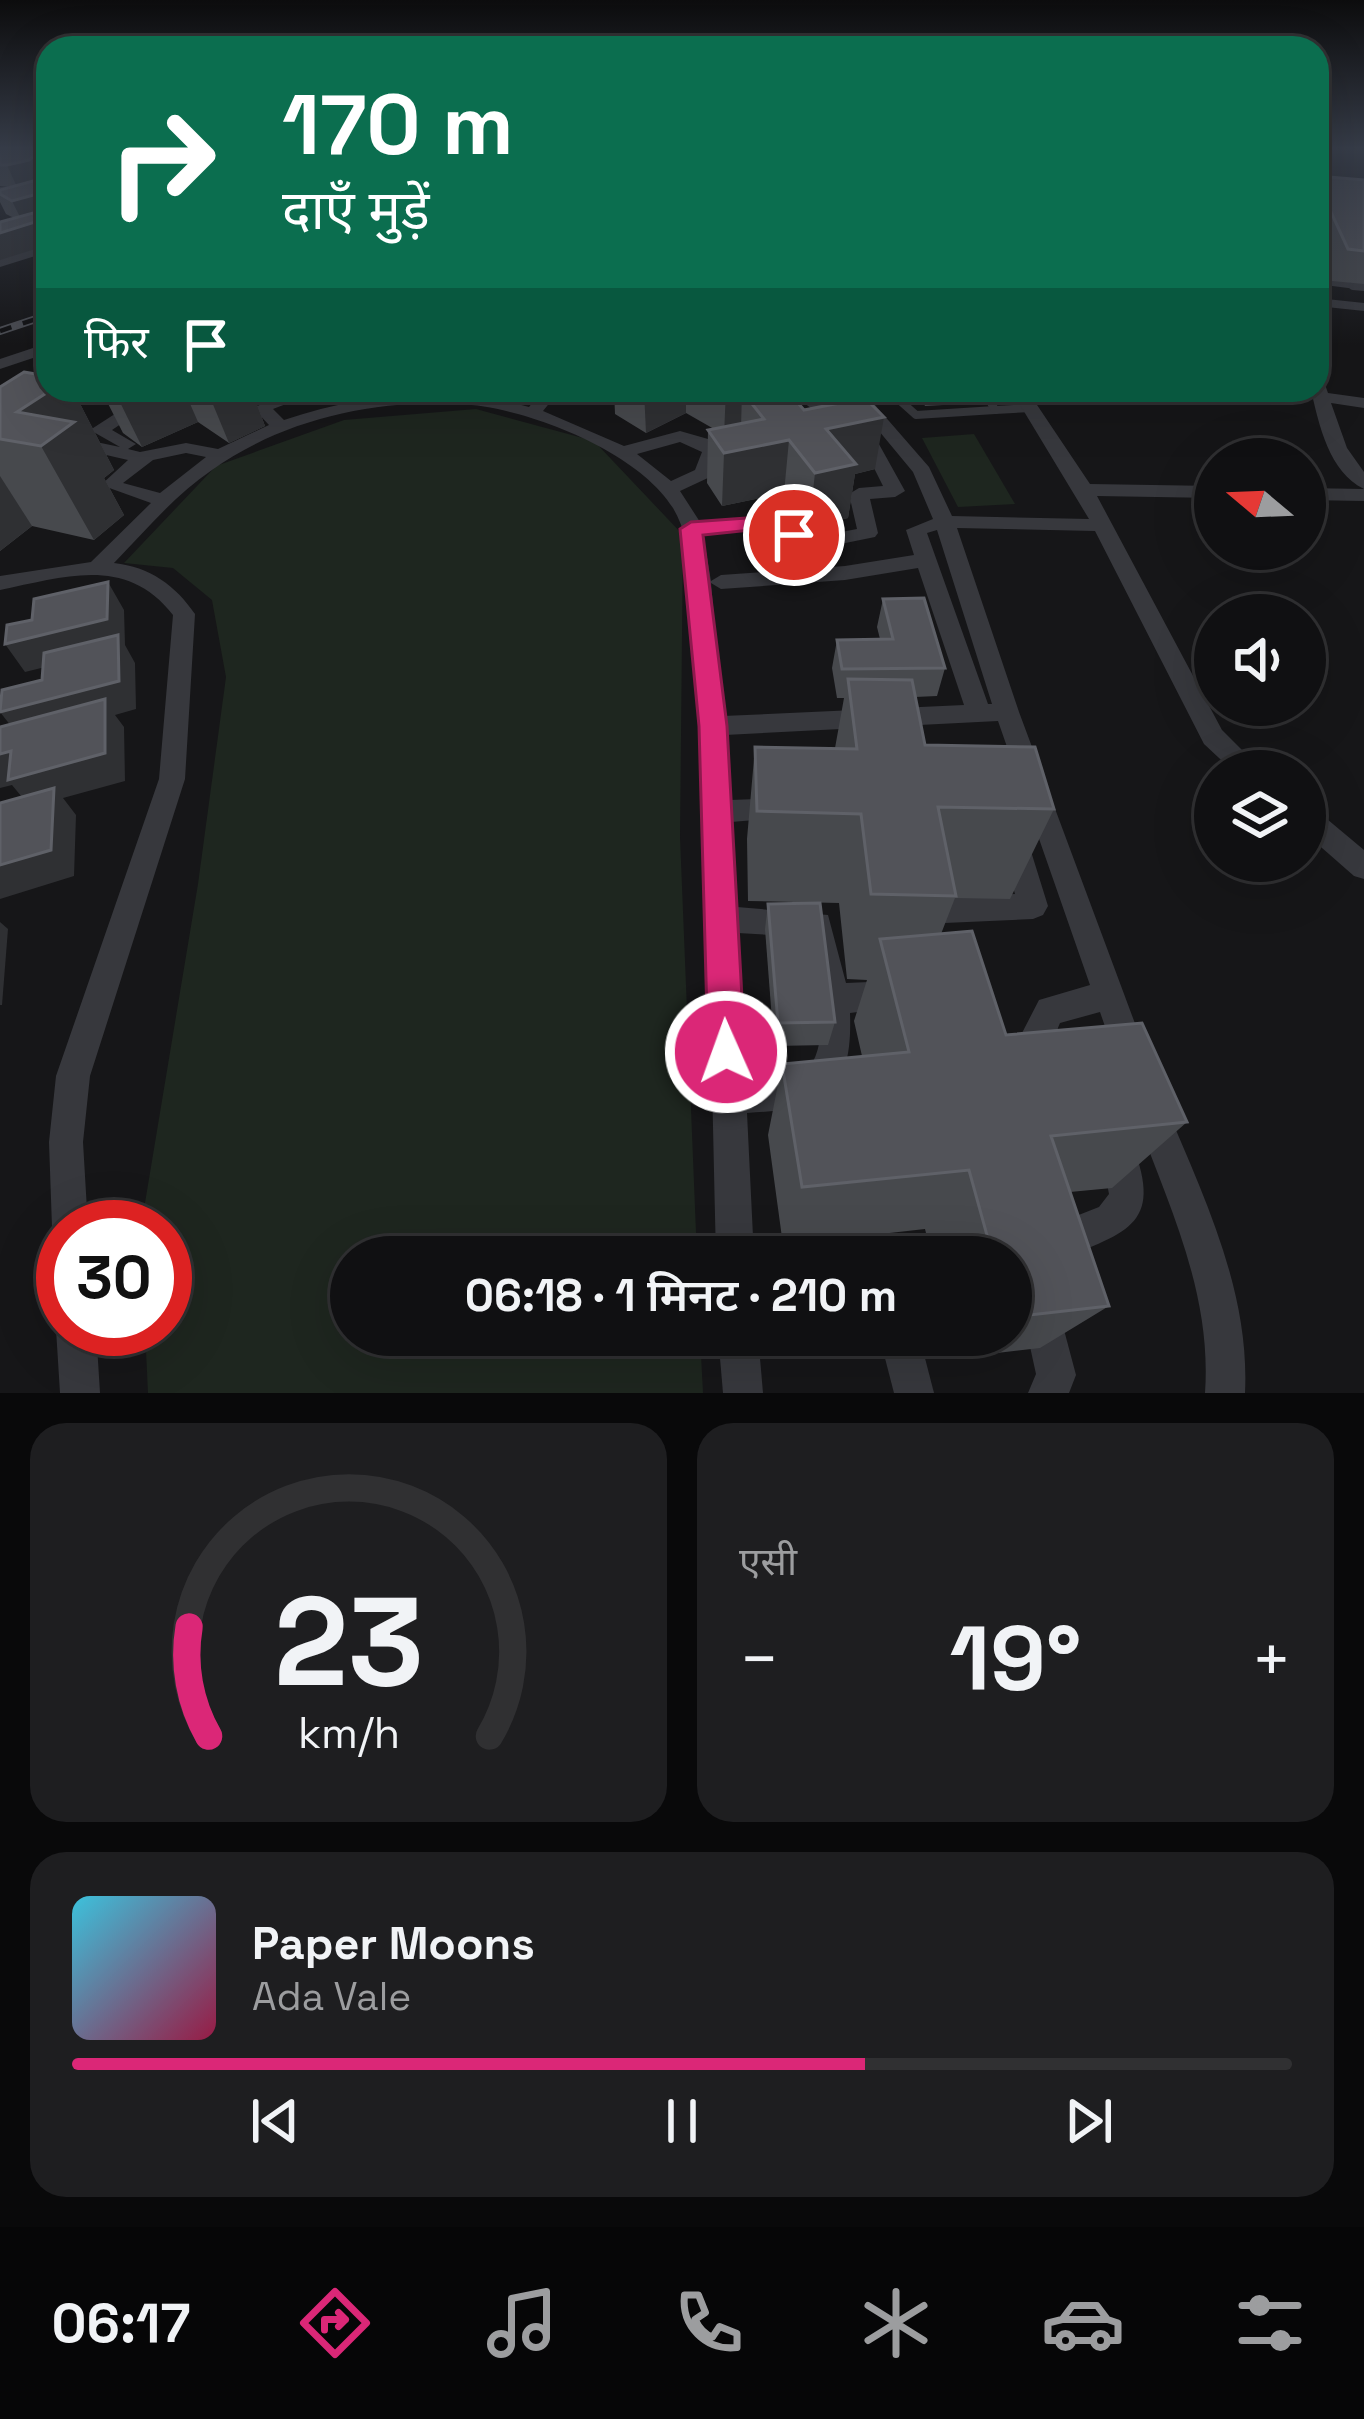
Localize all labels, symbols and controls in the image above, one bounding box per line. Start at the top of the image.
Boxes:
text: 170 m [282,71,514,179]
icon: right [84,84,240,240]
text: दाएँ मुड़ें [282,176,430,245]
icon: arrive [173,312,239,378]
text: फिर [84,314,149,371]
north arrow [1194,438,1326,570]
map controls [1194,438,1326,882]
pin [743,484,845,586]
icon: arrive [761,502,827,568]
button: sound [1194,594,1326,726]
button: layers [1194,750,1326,882]
position arrow [663,989,789,1115]
speed limit sign: 30 [36,1200,192,1356]
text: 06:18 · 1 मिनट · 210 m [465,1267,897,1324]
text: एसी [739,1537,797,1586]
text: 23 [273,1562,424,1721]
text: 19° [950,1601,1081,1716]
text: − [739,1617,780,1701]
text: + [1251,1617,1292,1701]
text: km/h [297,1705,400,1760]
text: Paper Moons [252,1915,535,1972]
text: Ada Vale [252,1972,411,2021]
icon: previous [242,2088,308,2154]
icon: pause [649,2088,715,2154]
icon: next [1056,2088,1122,2154]
icon: directions [293,2281,377,2365]
icon: music [480,2281,564,2365]
icon: phone [667,2281,751,2365]
icon: climate [854,2281,938,2365]
icon: car [1041,2281,1125,2365]
icon: filters [1228,2281,1312,2365]
text: 06:17 [52,2289,190,2358]

